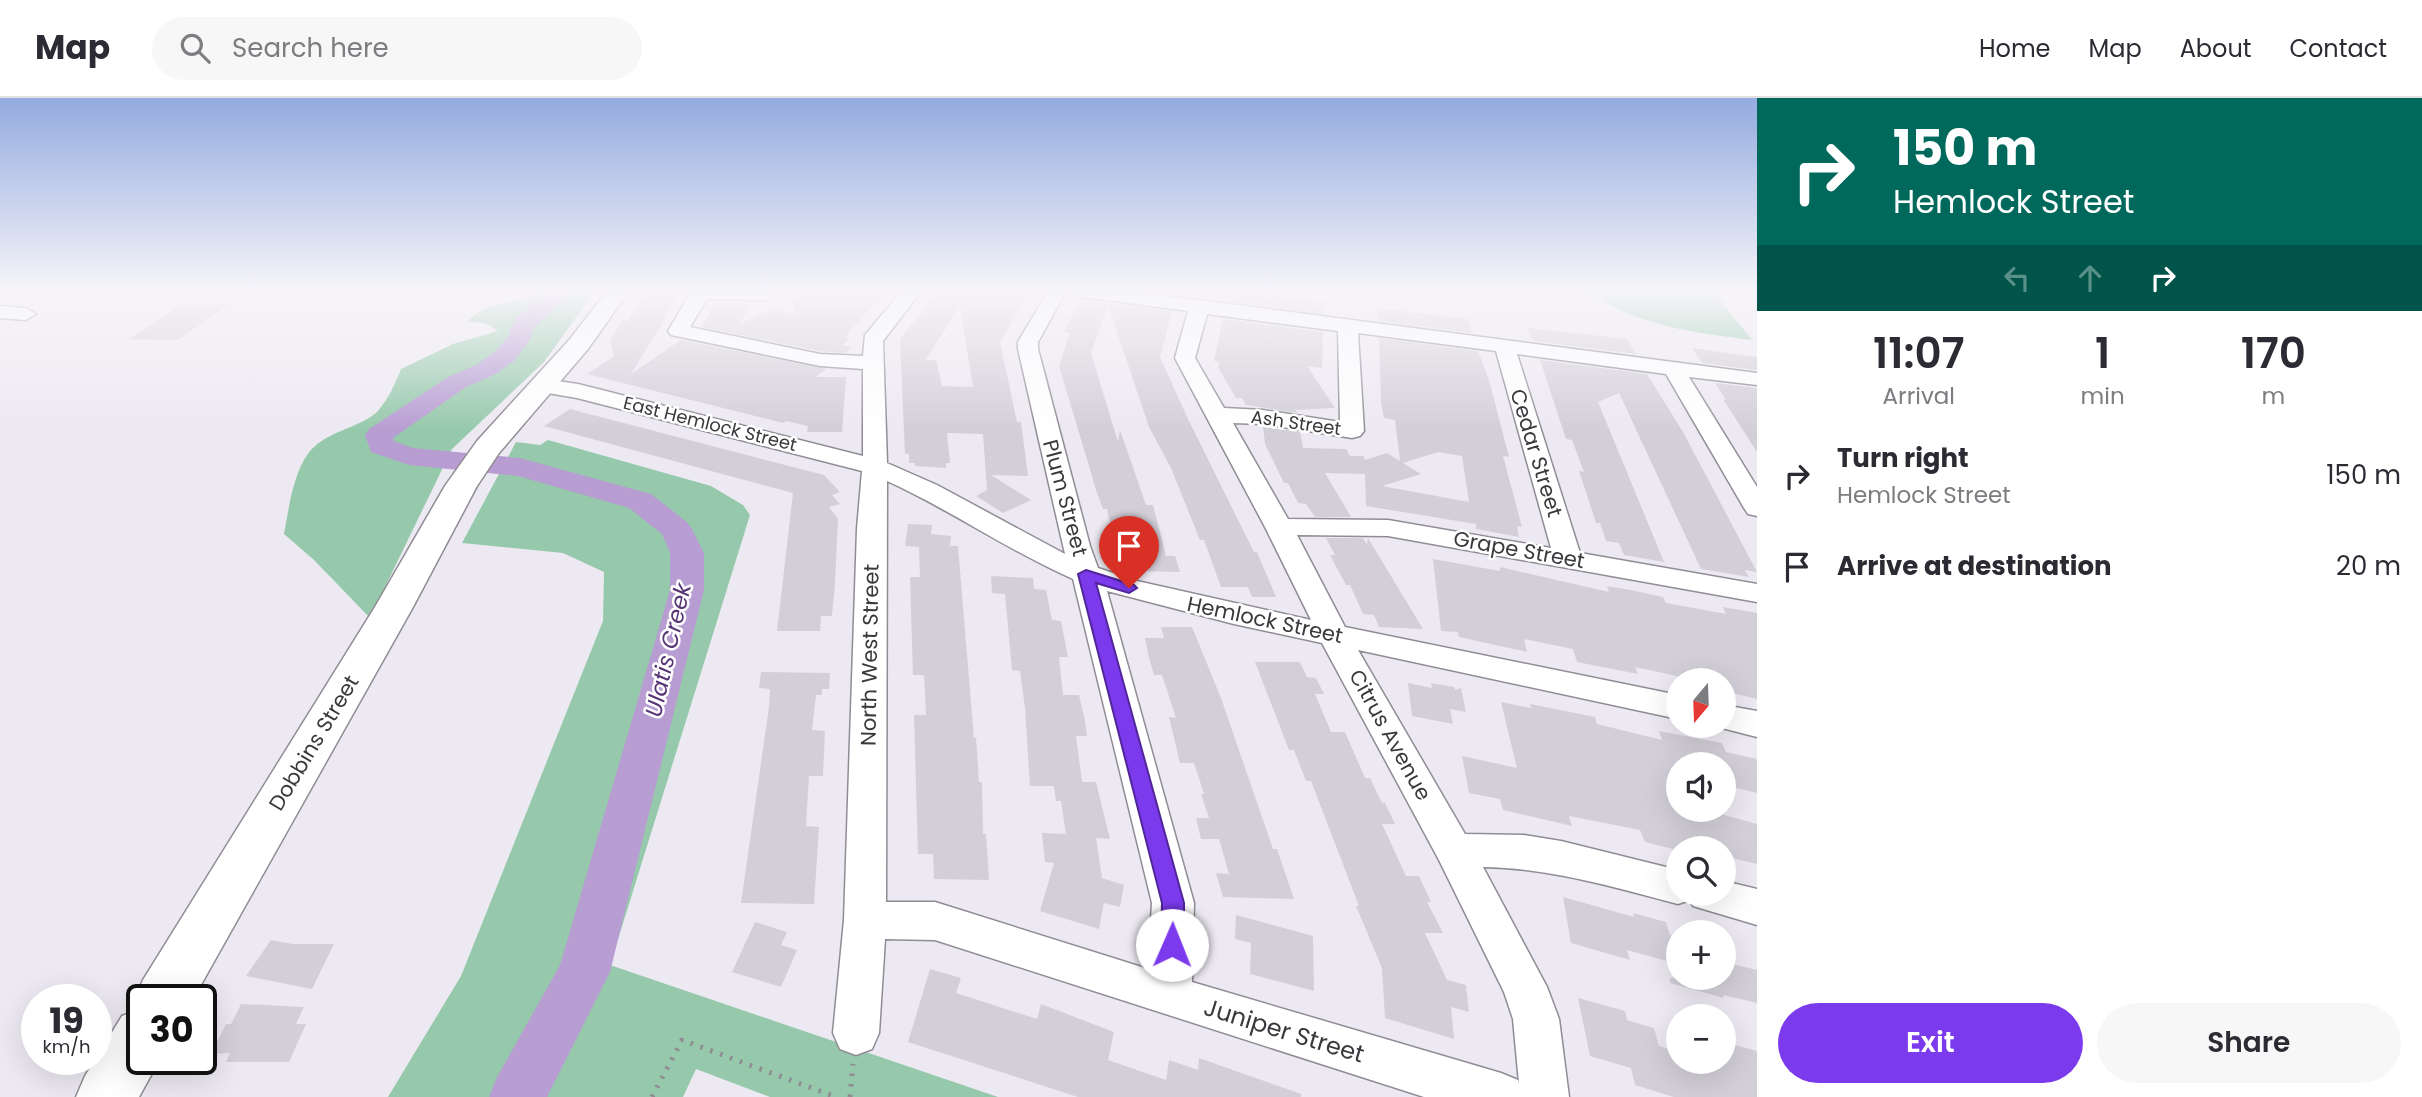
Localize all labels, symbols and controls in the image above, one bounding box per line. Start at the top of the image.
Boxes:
search box [152,17,642,80]
text: Map [35,24,110,71]
icon: search [176,29,214,67]
text: Search here [232,30,389,66]
text: Home [1979,32,2051,65]
text: Map [2089,32,2142,65]
text: About [2180,32,2251,65]
text: Contact [2289,32,2387,65]
text: 150 m [1893,114,2038,182]
icon: right [1778,126,1869,217]
text: Hemlock Street [1893,179,2134,224]
icon: left [1998,259,2036,297]
icon: ahead [2071,259,2109,297]
icon: right [2144,259,2182,297]
text: 11:07 [1873,324,1965,383]
text: 1 [2095,324,2110,383]
text: 170 [2241,324,2306,383]
text: Arrival [1883,380,1955,412]
text: min [2081,380,2125,412]
text: m [2261,380,2285,412]
street label: Cedar Street [1503,385,1570,520]
street label: East Hemlock Street [621,390,799,457]
street label: Ash Street [1249,404,1343,441]
street label: Plum Street [1036,436,1095,559]
text: Turn right [1837,440,1969,476]
icon: right [1778,457,1816,495]
text: 150 m [2326,457,2401,493]
text: Hemlock Street [1837,479,2011,511]
pin [1099,516,1159,588]
street label: Grape Street [1451,524,1587,575]
icon: arrive [1110,527,1148,565]
icon: arrive [1778,548,1816,586]
text: Arrive at destination [1837,548,2112,584]
text: 20 m [2336,548,2401,584]
street label: North West Street [853,564,886,746]
water label: Ulatis Creek [637,579,699,720]
street label: Hemlock Street [1185,589,1346,650]
street label: Citrus Avenue [1342,664,1438,806]
north arrow [1666,668,1736,738]
map controls [1666,668,1736,1074]
street label: Dobbins Street [262,670,365,816]
button: sound [1666,752,1736,822]
button: search [1666,836,1736,906]
position arrow [1135,908,1209,982]
button: + [1666,920,1736,990]
speed limit sign: 30 [126,984,217,1075]
street label: Juniper Street [1200,990,1368,1071]
text: 19 [49,996,84,1045]
button: Exit [1778,1003,2083,1083]
button: Share [2097,1003,2401,1083]
button: − [1666,1004,1736,1074]
text: km/h [43,1034,90,1059]

